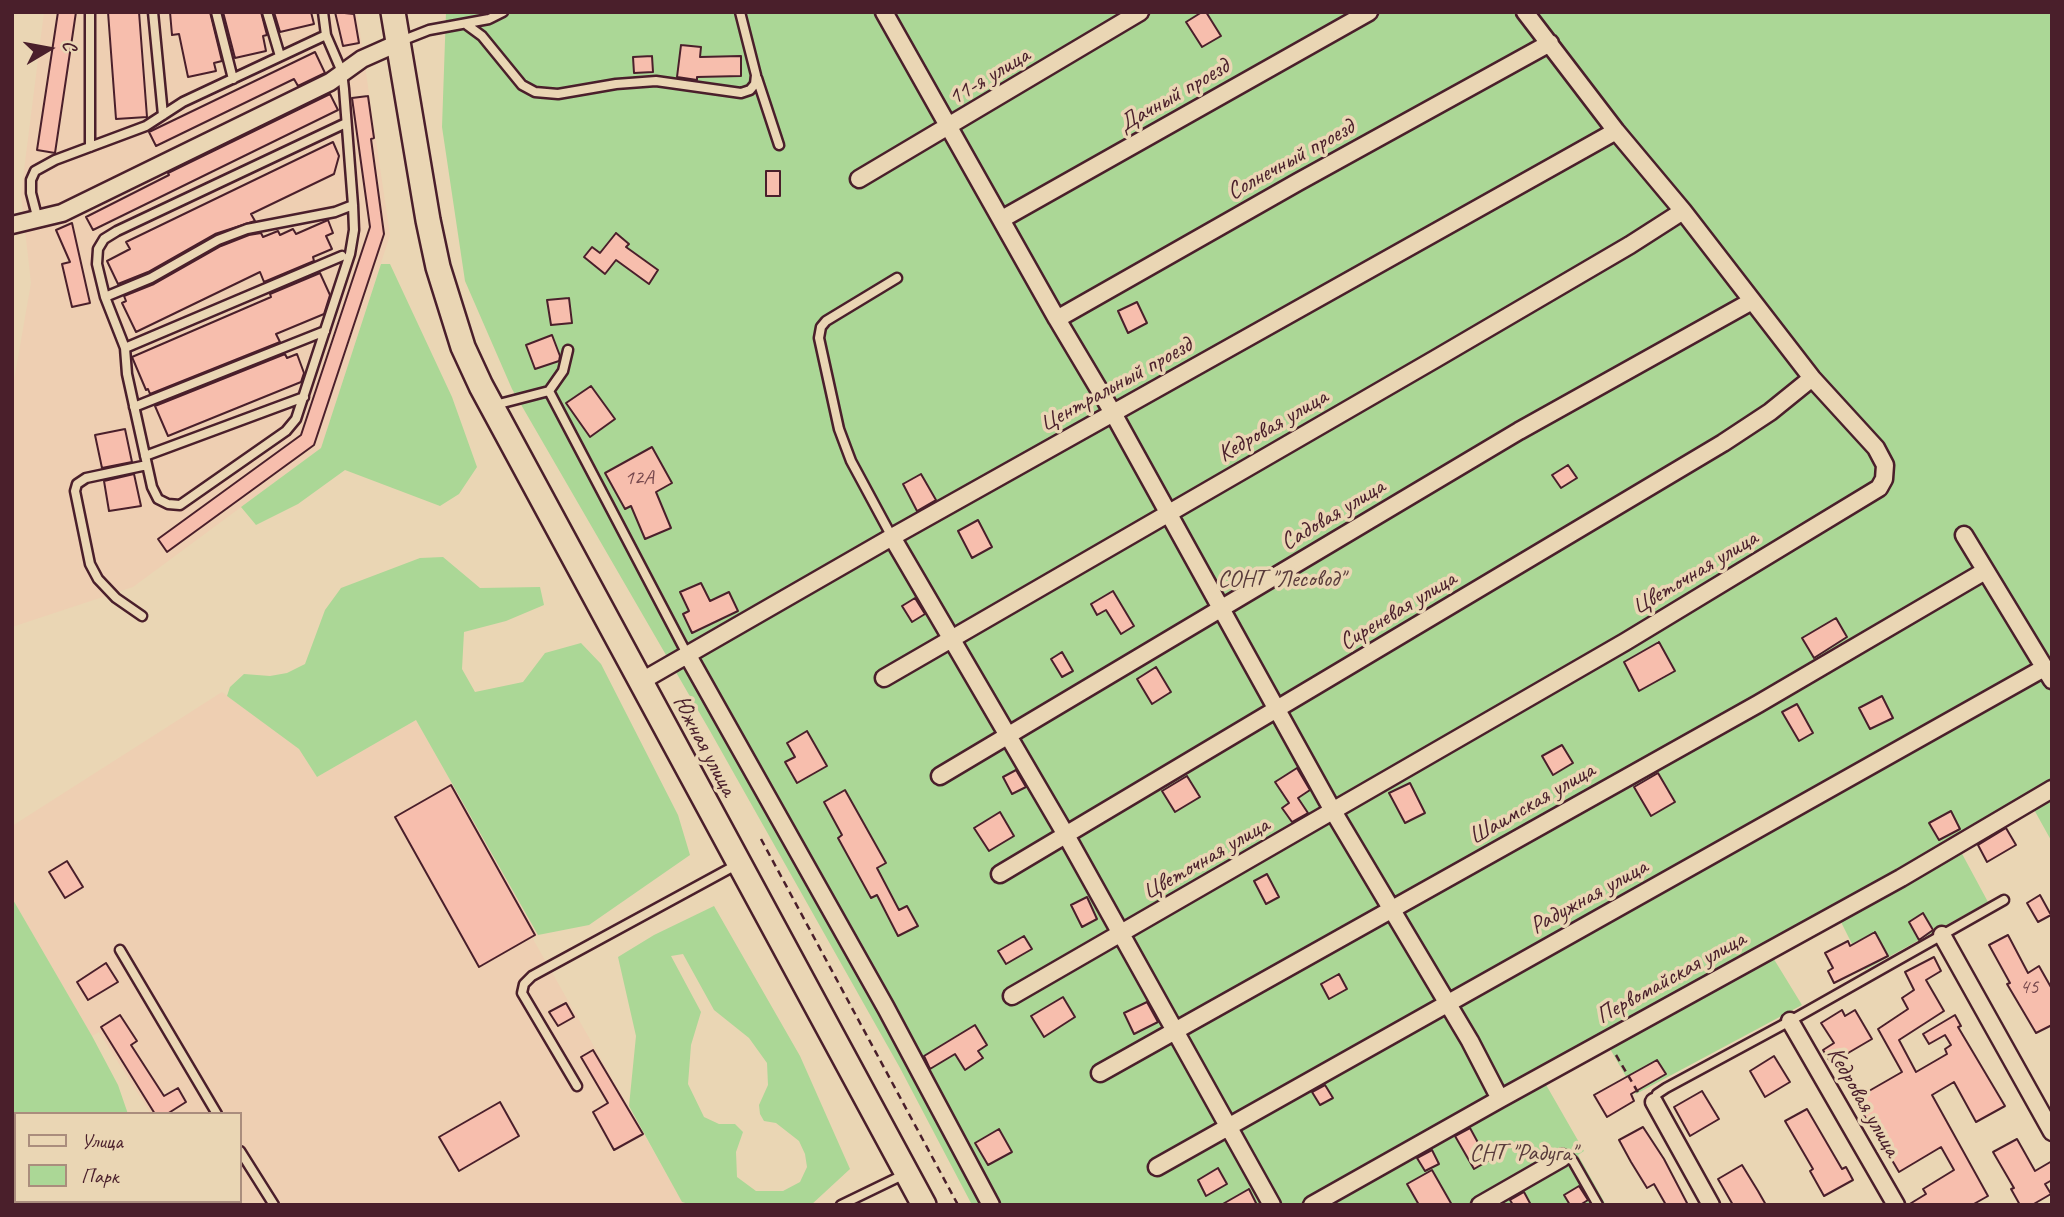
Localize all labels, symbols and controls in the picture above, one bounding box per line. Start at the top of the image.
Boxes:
north arrow [14,14,84,84]
text: С [57,39,82,52]
street label: 11-я улица [943,41,1035,113]
street label: Дачный проезд [1113,53,1235,139]
street label: Солнечный проезд [1222,113,1360,207]
street label: Центральный проезд [1035,331,1197,439]
street label: Кедровая улица [1213,383,1333,469]
house number: 12А [624,465,654,491]
street label: Садовая улица [1276,473,1390,557]
street label: Цветочная улица [1627,524,1763,622]
street label: Сиреневая улица [1334,565,1462,657]
park label: СОНТ "Лесовод" [1217,566,1345,594]
street label: Южная улица [666,691,742,801]
street label: Шаимская улица [1464,756,1600,852]
street label: Цветочная улица [1137,811,1275,907]
street label: Радужная улица [1525,853,1653,941]
street label: Первомайская улица [1591,925,1751,1031]
house number: 45 [2020,974,2038,1000]
street label: Кедровая улица [1820,1042,1906,1162]
legend [14,1112,242,1203]
text: Улица [81,1128,123,1154]
park label: СНТ "Радуга" [1469,1140,1577,1168]
text: Парк [81,1163,118,1189]

